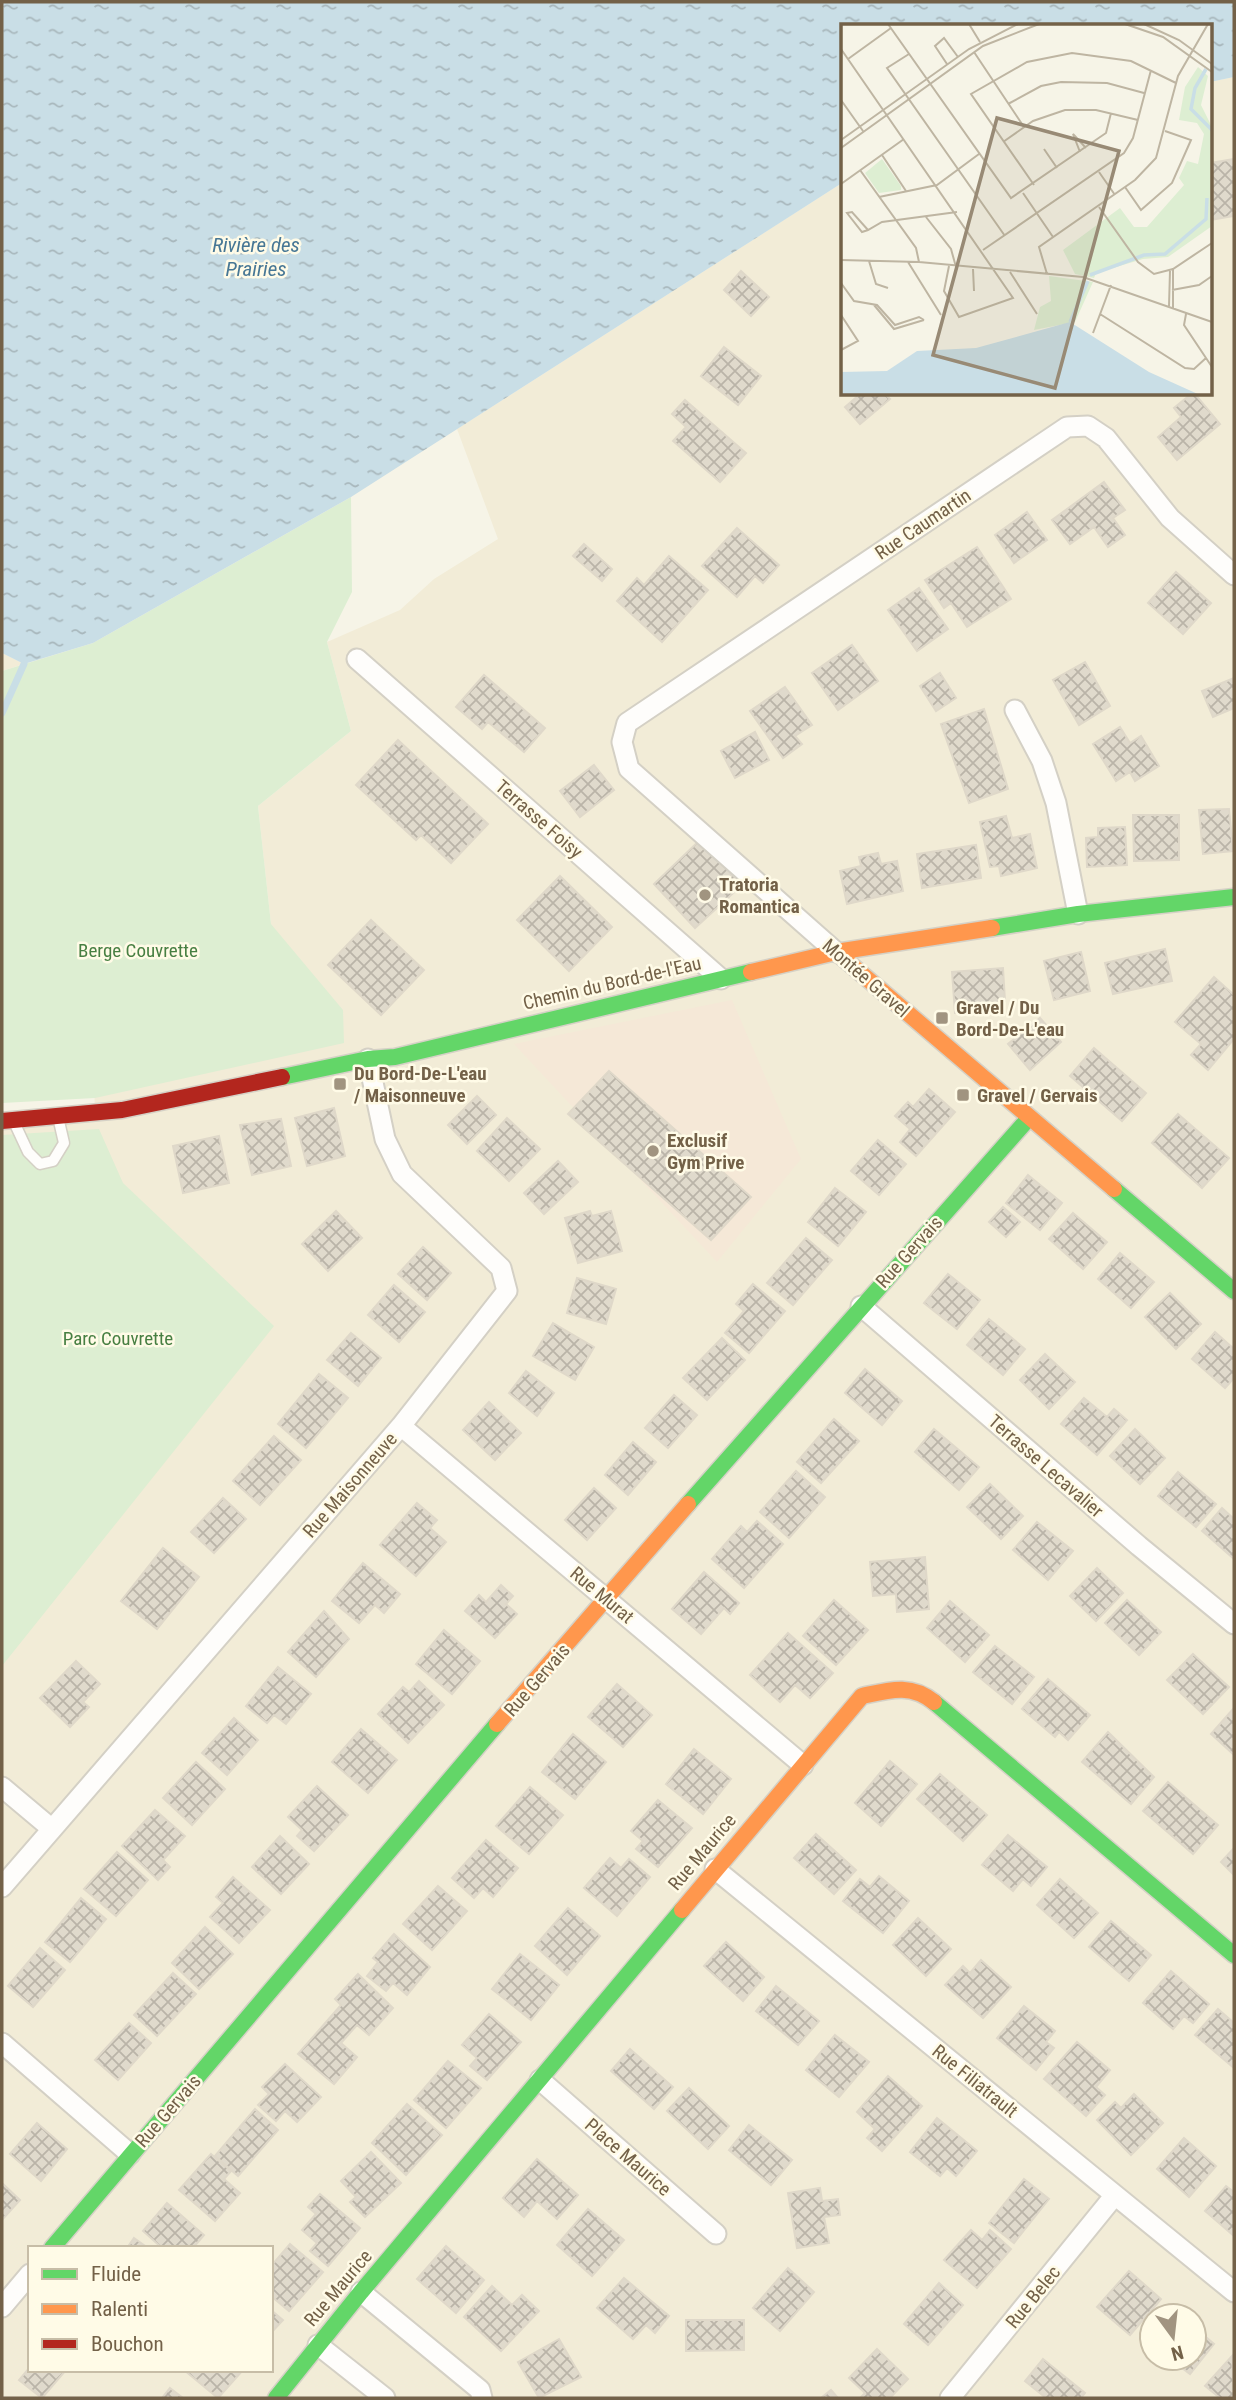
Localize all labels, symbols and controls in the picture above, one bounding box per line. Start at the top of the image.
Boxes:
inset map [841,24,1212,396]
water label: Rivière des Prairies [212,233,300,281]
street label: Rue Caumartin [871,484,975,564]
street label: Terrasse Foisy [491,775,587,863]
place label: Tratoria Romantica [719,873,800,918]
marker: Tratoria Romantica [697,887,713,903]
street label: Montée Gravel [818,934,914,1022]
park label: Berge Couvrette [78,939,198,962]
street label: Chemin du Bord-de-l'Eau [521,951,703,1015]
place label: Gravel / Du Bord-De-L'eau [956,996,1064,1041]
marker: Gravel / Du Bord-De-L'eau [934,1010,950,1026]
place label: Du Bord-De-L'eau / Maisonneuve [353,1062,487,1107]
marker: Du Bord-De-L'eau / Maisonneuve [332,1076,348,1092]
place label: Gravel / Gervais [977,1084,1098,1107]
marker: Gravel / Gervais [955,1087,971,1103]
place label: Exclusif Gym Prive [667,1129,744,1174]
marker: Exclusif Gym Prive [645,1143,661,1159]
street label: Rue Gervais [871,1211,947,1293]
park label: Parc Couvrette [63,1327,173,1350]
street label: Terrasse Lecavalier [984,1410,1108,1522]
street label: Rue Maisonneuve [298,1428,402,1542]
street label: Rue Murat [565,1562,639,1628]
street label: Rue Gervais [499,1639,575,1721]
street label: Rue Maurice [663,1809,741,1895]
street label: Rue Filiatrault [928,2040,1022,2122]
street label: Rue Gervais [130,2070,206,2152]
street label: Place Maurice [580,2113,676,2201]
street label: Rue Maurice [299,2245,377,2331]
legend [28,2246,273,2372]
street label: Rue Belec [1001,2261,1065,2333]
text: Fluide [91,2262,141,2286]
text: Ralenti [91,2297,148,2321]
north arrow [1138,2302,1208,2372]
text: Bouchon [91,2332,164,2356]
text: N [1169,2340,1186,2366]

